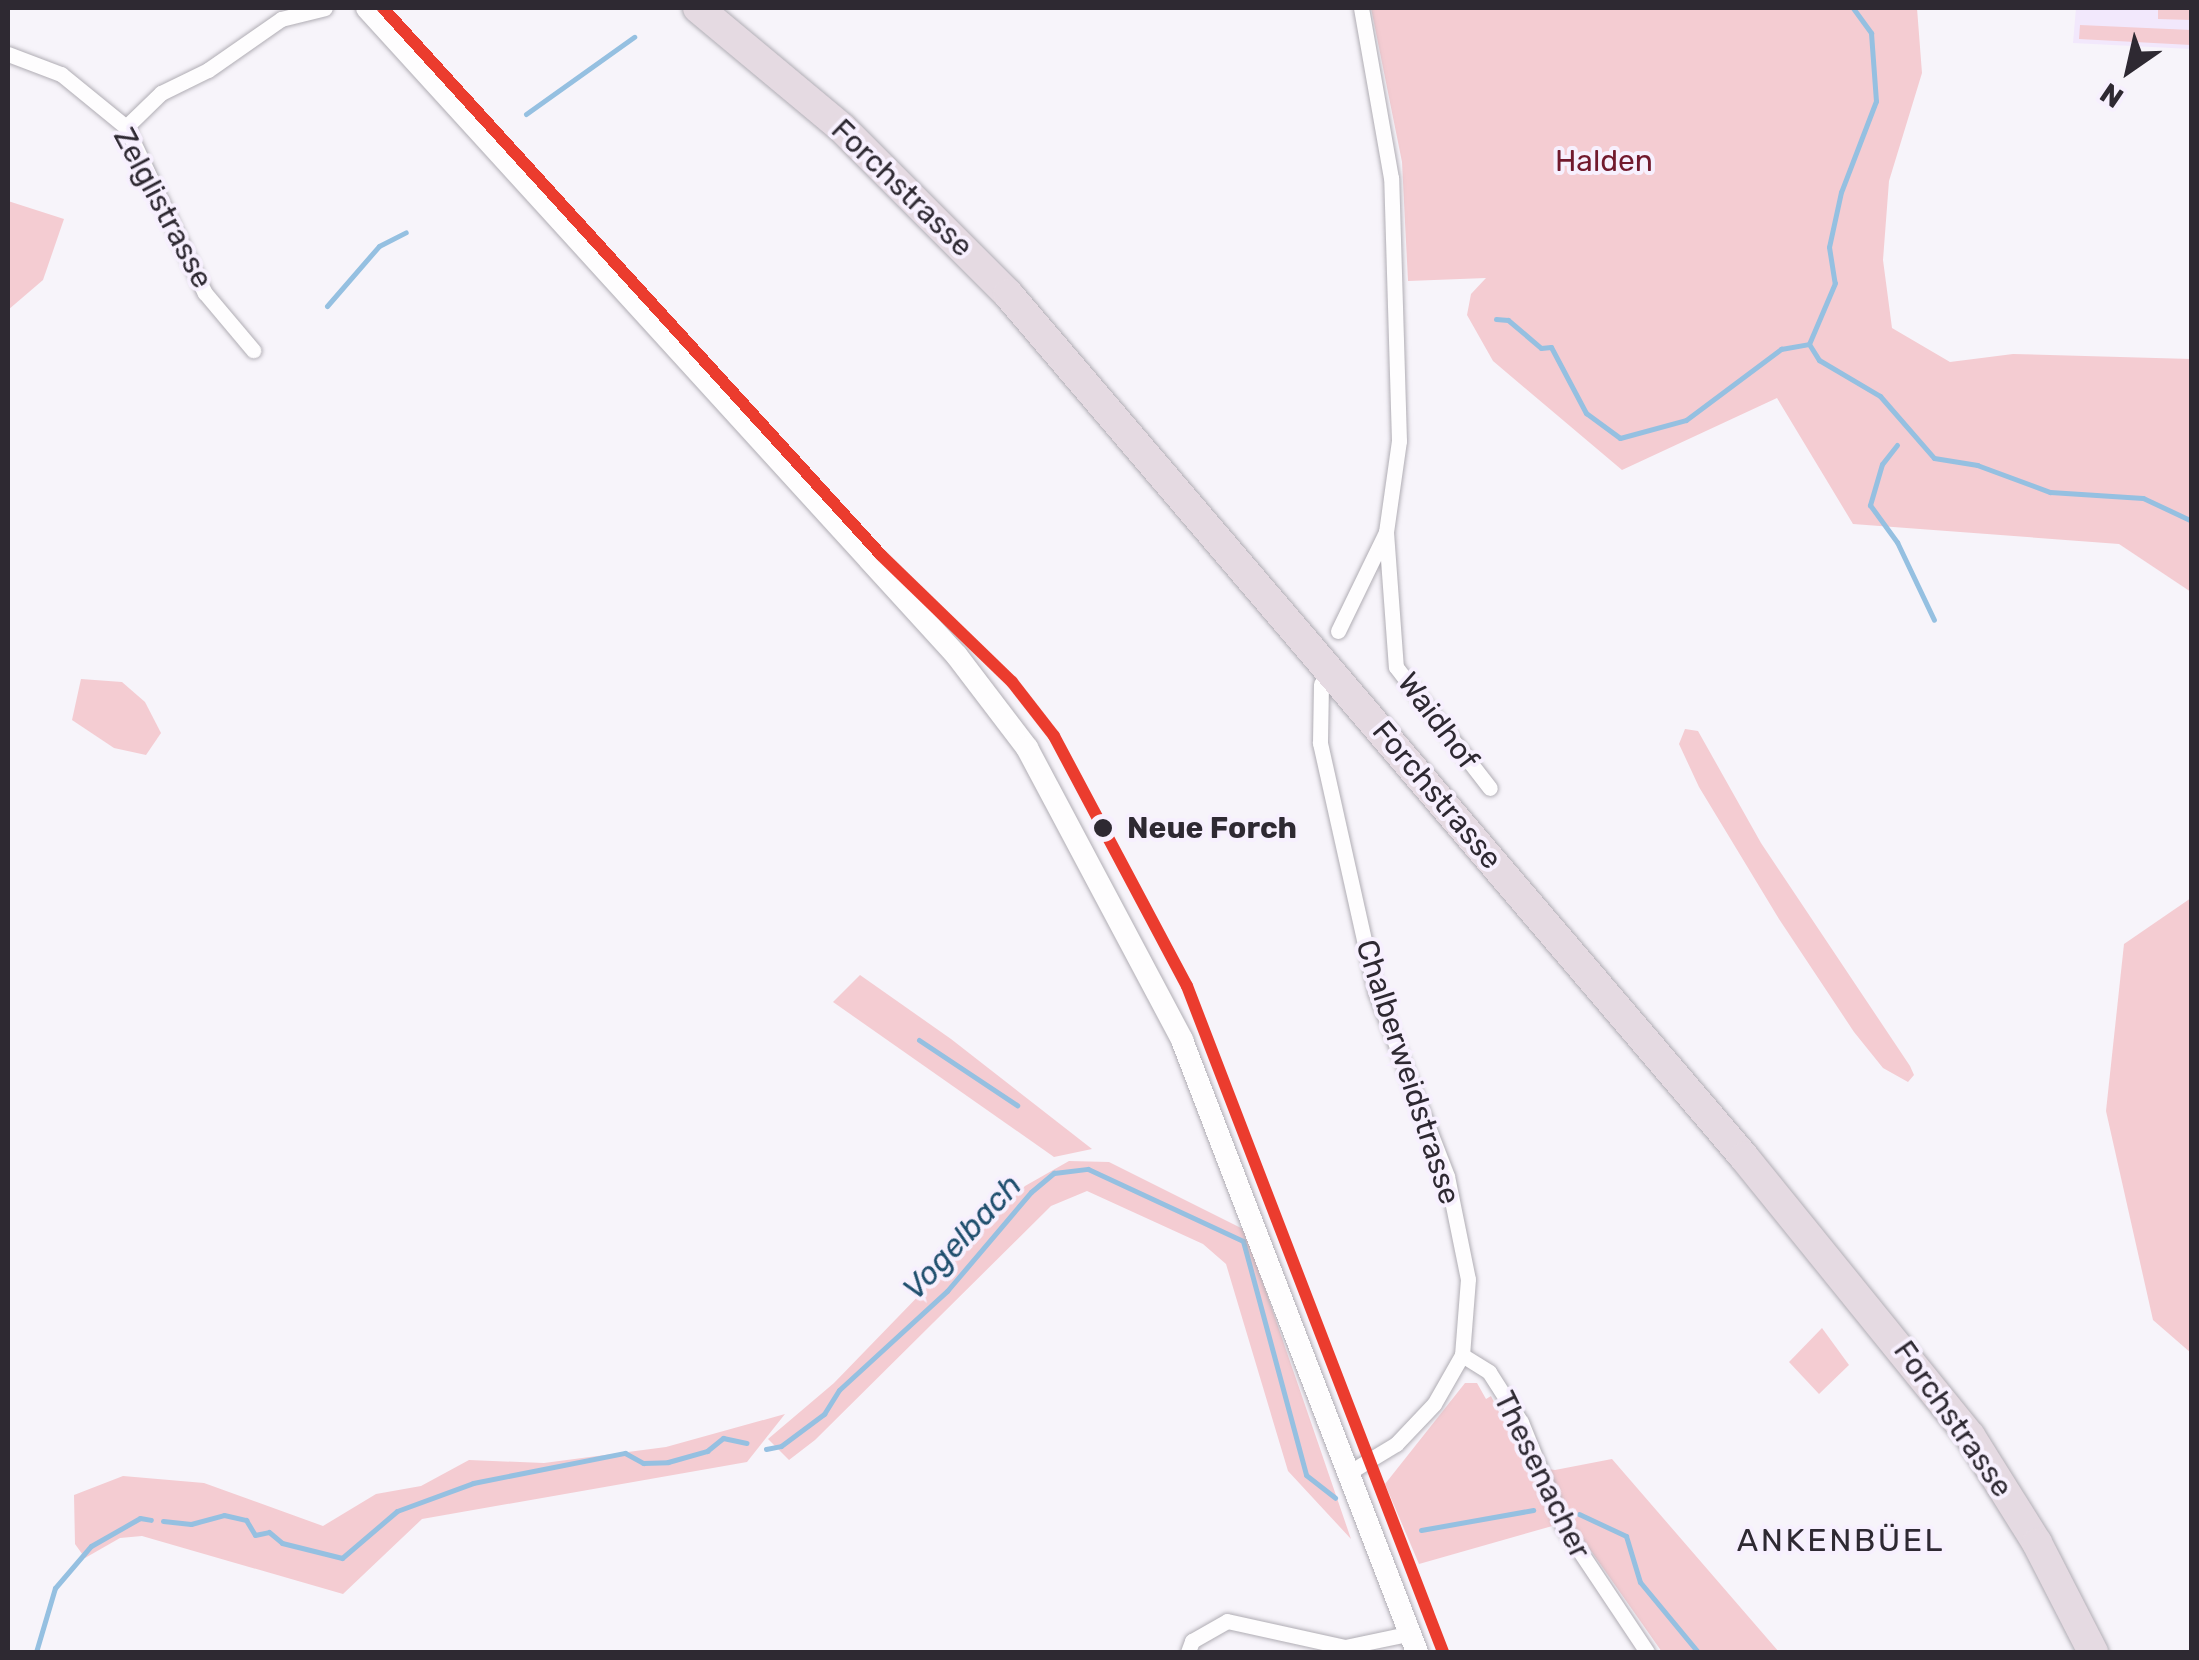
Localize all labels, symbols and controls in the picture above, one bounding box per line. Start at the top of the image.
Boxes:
north arrow [2079,20,2179,120]
text: N [2094,76,2130,115]
street label: Forchstrasse [824,112,980,264]
street label: Zelglistrasse [106,122,220,294]
park label: Halden [1555,143,1653,179]
street label: Waidhof [1390,665,1486,777]
street label: Forchstrasse [1365,714,1509,876]
place label: Neue Forch [1127,810,1297,846]
marker: Neue Forch [1088,813,1118,843]
street label: Chalberweidstrasse [1348,935,1468,1209]
water label: Vogelbach [894,1166,1030,1308]
street label: Forchstrasse [1886,1334,2020,1504]
street label: Thesenacher [1486,1385,1598,1565]
district label: ANKENBÜEL [1737,1521,1945,1559]

